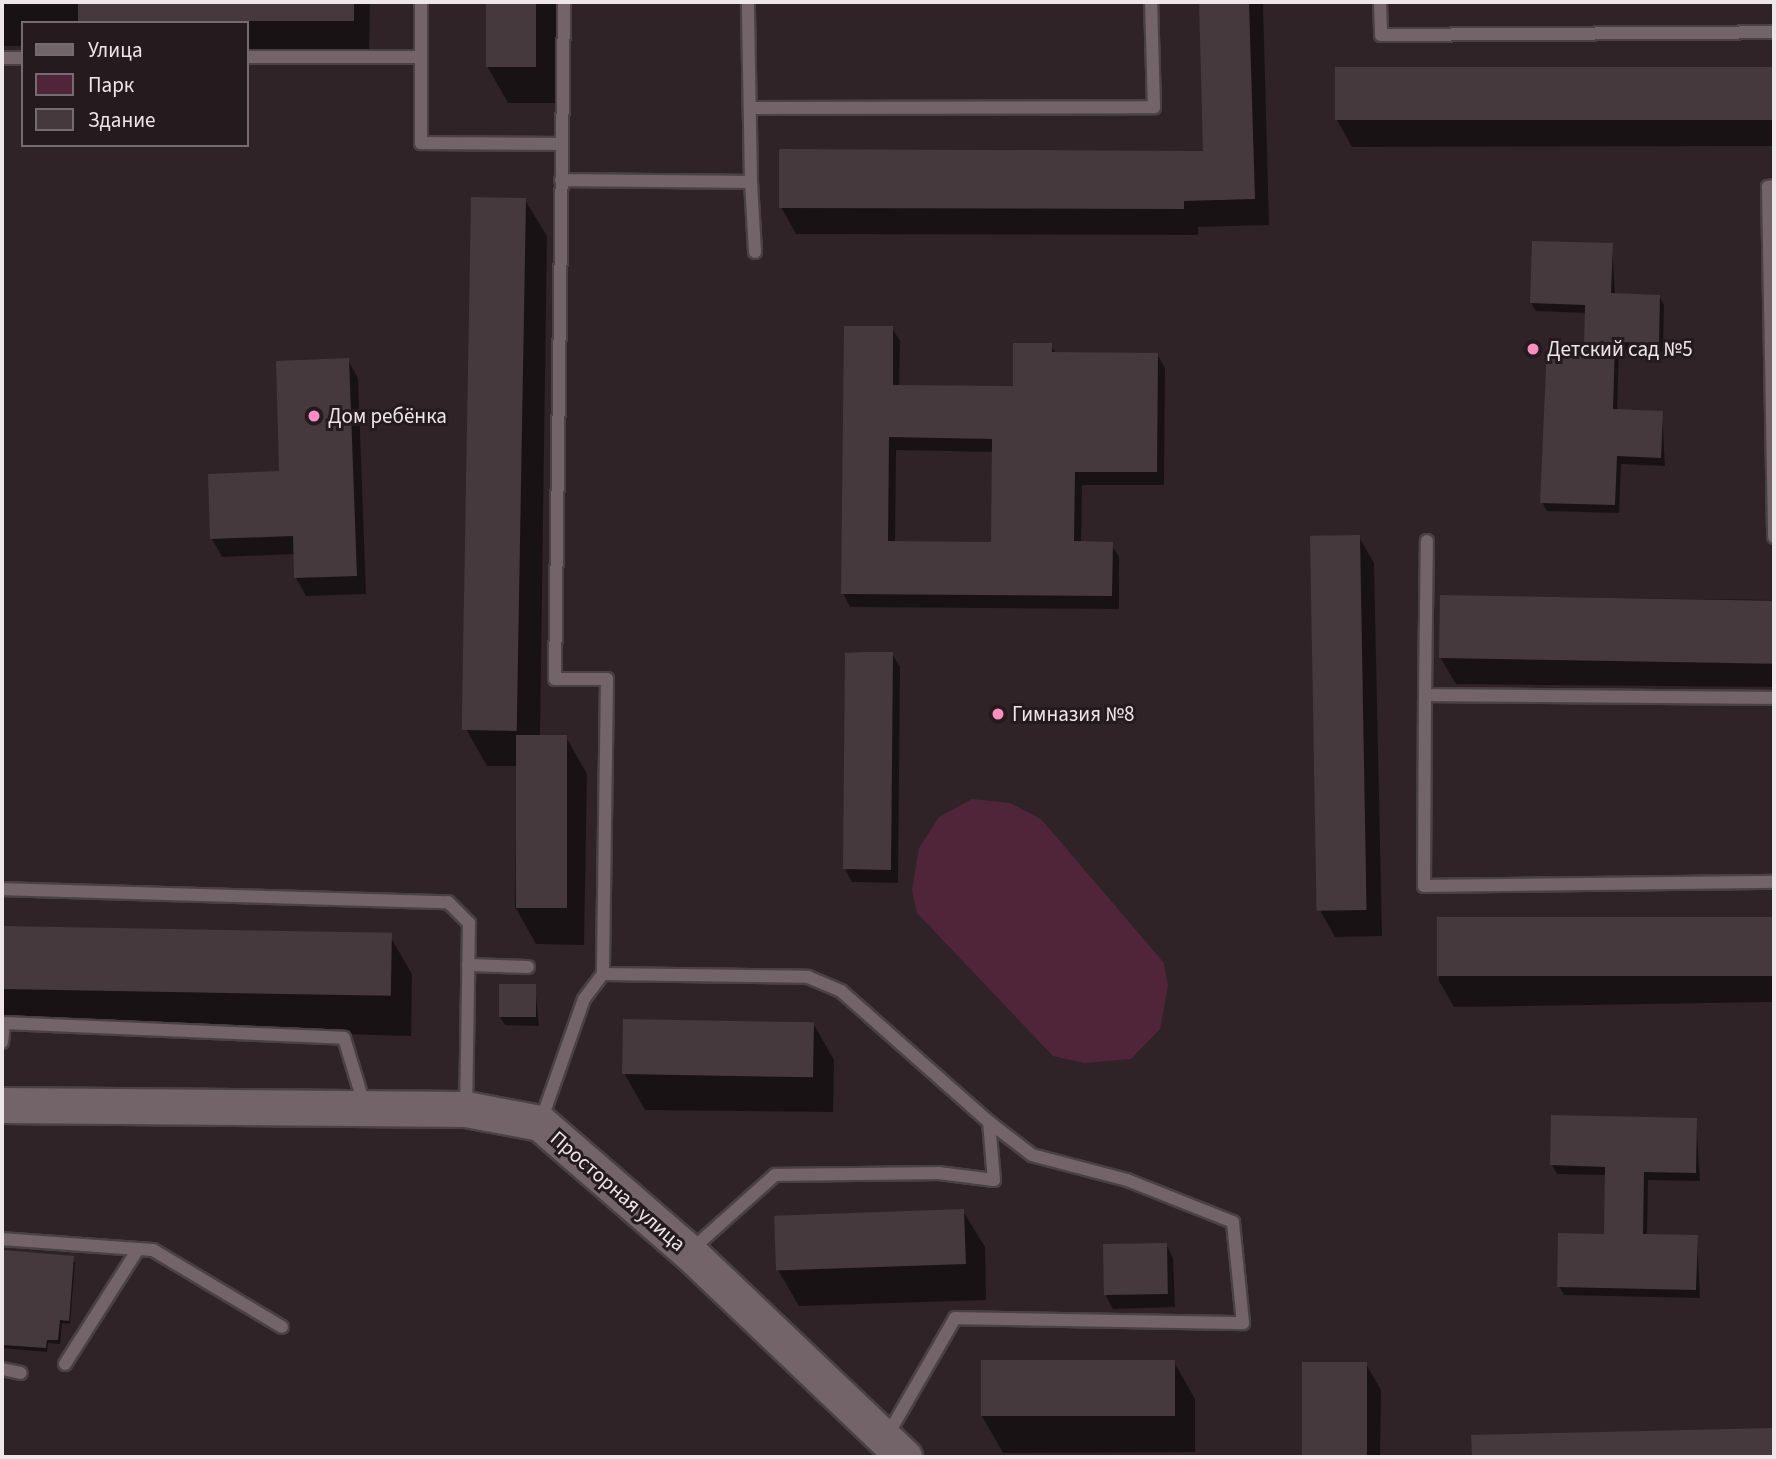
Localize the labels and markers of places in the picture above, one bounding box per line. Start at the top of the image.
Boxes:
place label: Детский сад №5 [1547,336,1693,362]
marker: Детский сад №5 [1525,341,1541,357]
place label: Дом ребёнка [328,403,447,429]
marker: Дом ребёнка [306,408,322,424]
place label: Гимназия №8 [1012,701,1134,727]
marker: Гимназия №8 [990,706,1006,722]

